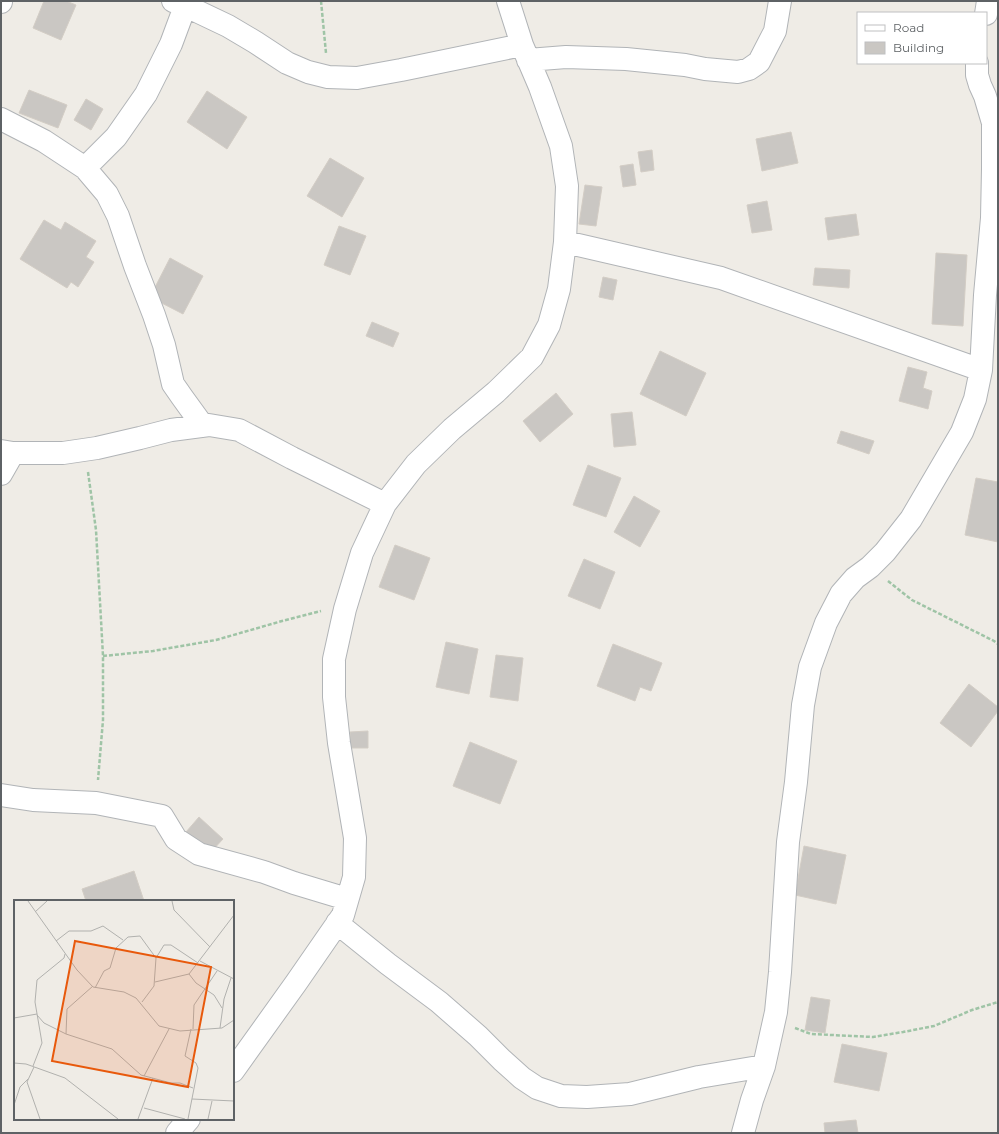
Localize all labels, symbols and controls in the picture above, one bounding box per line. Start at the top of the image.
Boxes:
legend [857,12,987,64]
text: Road [893,20,924,35]
text: Building [893,40,944,55]
inset map [14,900,234,1120]

